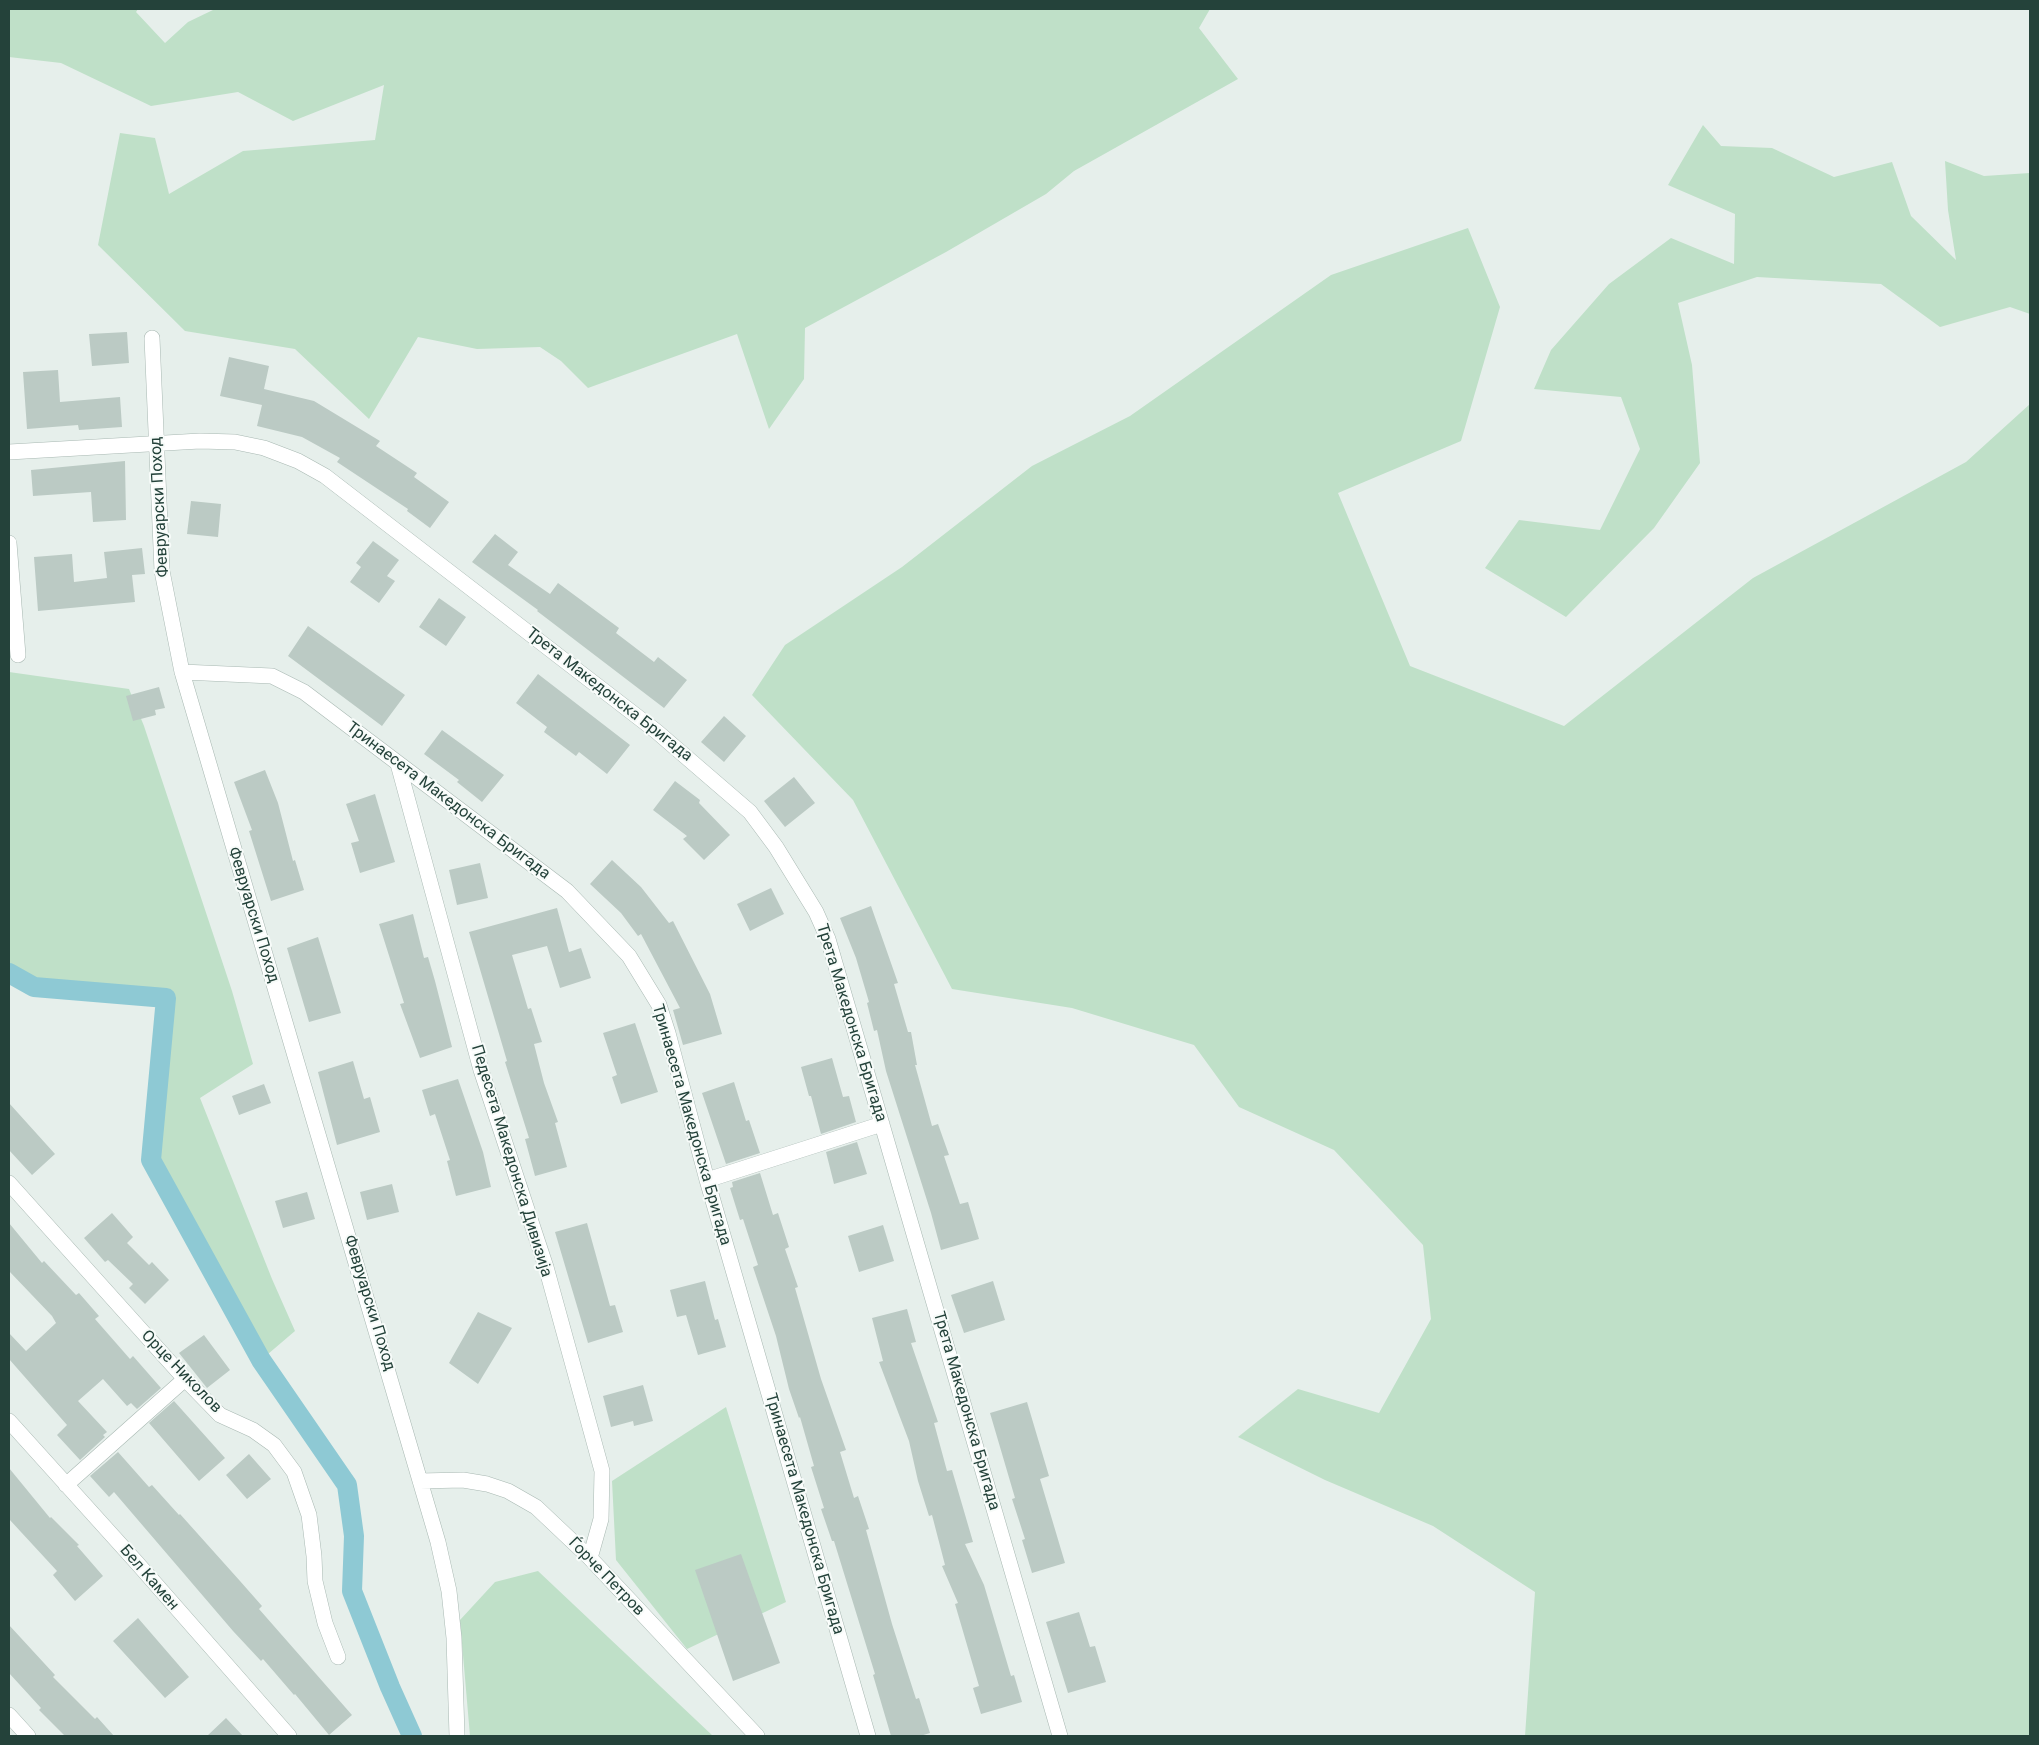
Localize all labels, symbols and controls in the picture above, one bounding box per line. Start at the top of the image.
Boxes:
street label: Февруарски Поход [147,436,173,578]
street label: Трета Македонска Бригада [522,624,696,766]
street label: Тринаесета Македонска Бригада [342,718,554,884]
street label: Февруарски Поход [223,845,283,985]
street label: Трета Македонска Бригада [812,922,890,1124]
street label: Тринаесета Македонска Бригада [647,1002,735,1248]
street label: Педесета Македонска Дивизија [466,1042,556,1280]
street label: Февруарски Поход [339,1233,399,1373]
street label: Трета Македонска Бригада [928,1309,1004,1513]
street label: Орце Николов [137,1327,225,1417]
street label: Тринаесета Македонска Бригада [760,1391,848,1637]
street label: Ѓорче Петров [564,1534,648,1620]
street label: Бел Камен [115,1541,183,1615]

